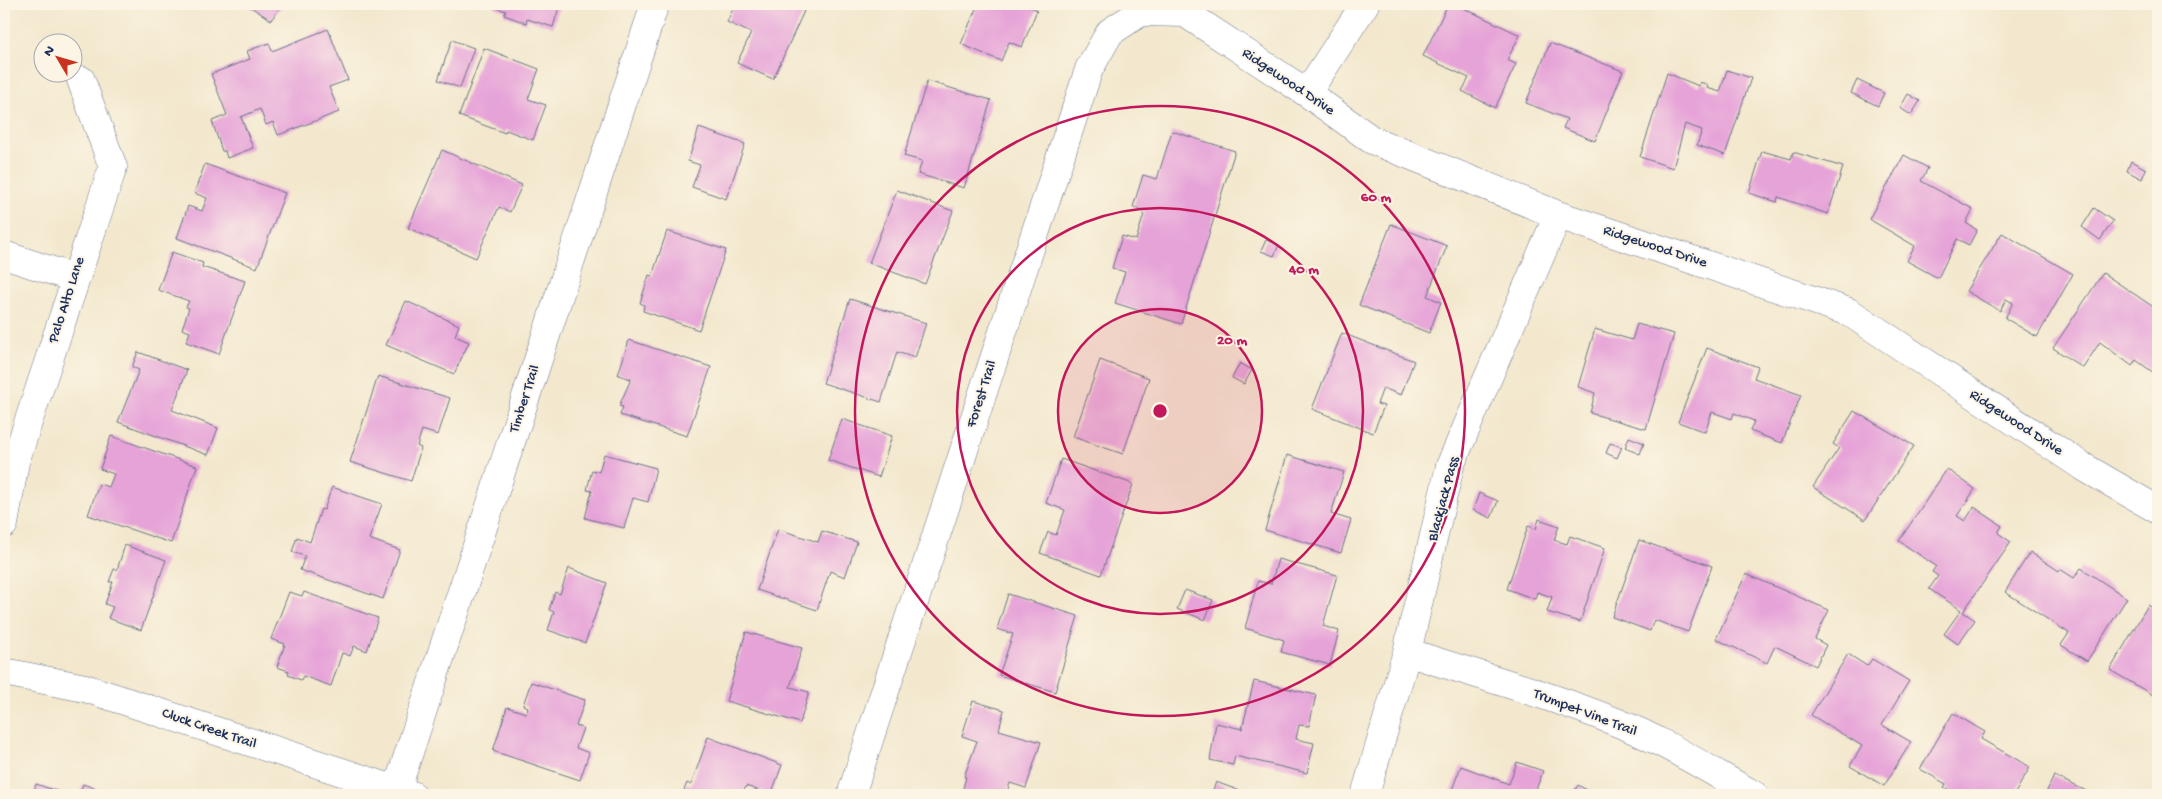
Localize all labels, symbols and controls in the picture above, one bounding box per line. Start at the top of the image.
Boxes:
north arrow [32,32,82,82]
text: N [40,43,59,60]
street label: Ridgewood Drive [1238,44,1338,120]
text: 60 m [1361,189,1392,207]
street label: Ridgewood Drive [1601,222,1710,272]
street label: Palo Alto Lane [44,254,89,346]
text: 40 m [1288,261,1319,279]
text: 20 m [1217,332,1247,350]
street label: Forest Trail [962,358,1001,431]
street label: Timber Trail [505,363,544,436]
street label: Ridgewood Drive [1966,386,2067,460]
centre of rings [1151,402,1169,420]
street label: Blackjack Pass [1424,454,1464,544]
street label: Trumpet Vine Trail [1530,685,1639,741]
street label: Cluck Creek Trail [159,704,259,754]

